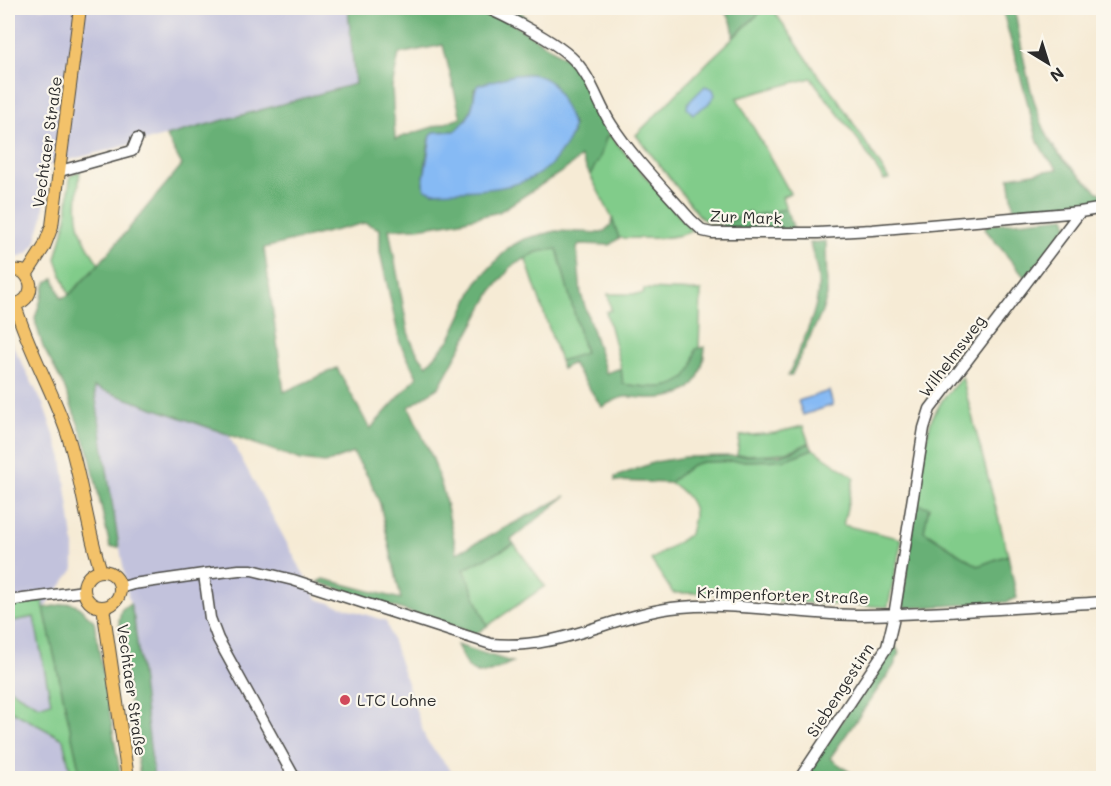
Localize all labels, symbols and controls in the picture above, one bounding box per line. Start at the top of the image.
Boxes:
north arrow [1018,33,1078,93]
text: N [1046,63,1069,87]
street label: Vechtaer Straße [27,75,66,209]
street label: Zur Mark [710,205,782,228]
street label: Wilhelmsweg [914,310,989,401]
street label: Krimpenforter Straße [697,581,869,608]
street label: Vechtaer Straße [113,623,152,757]
street label: Siebengestirn [801,638,878,741]
place label: LTC Lohne [357,689,437,710]
marker: LTC Lohne [338,693,352,707]

